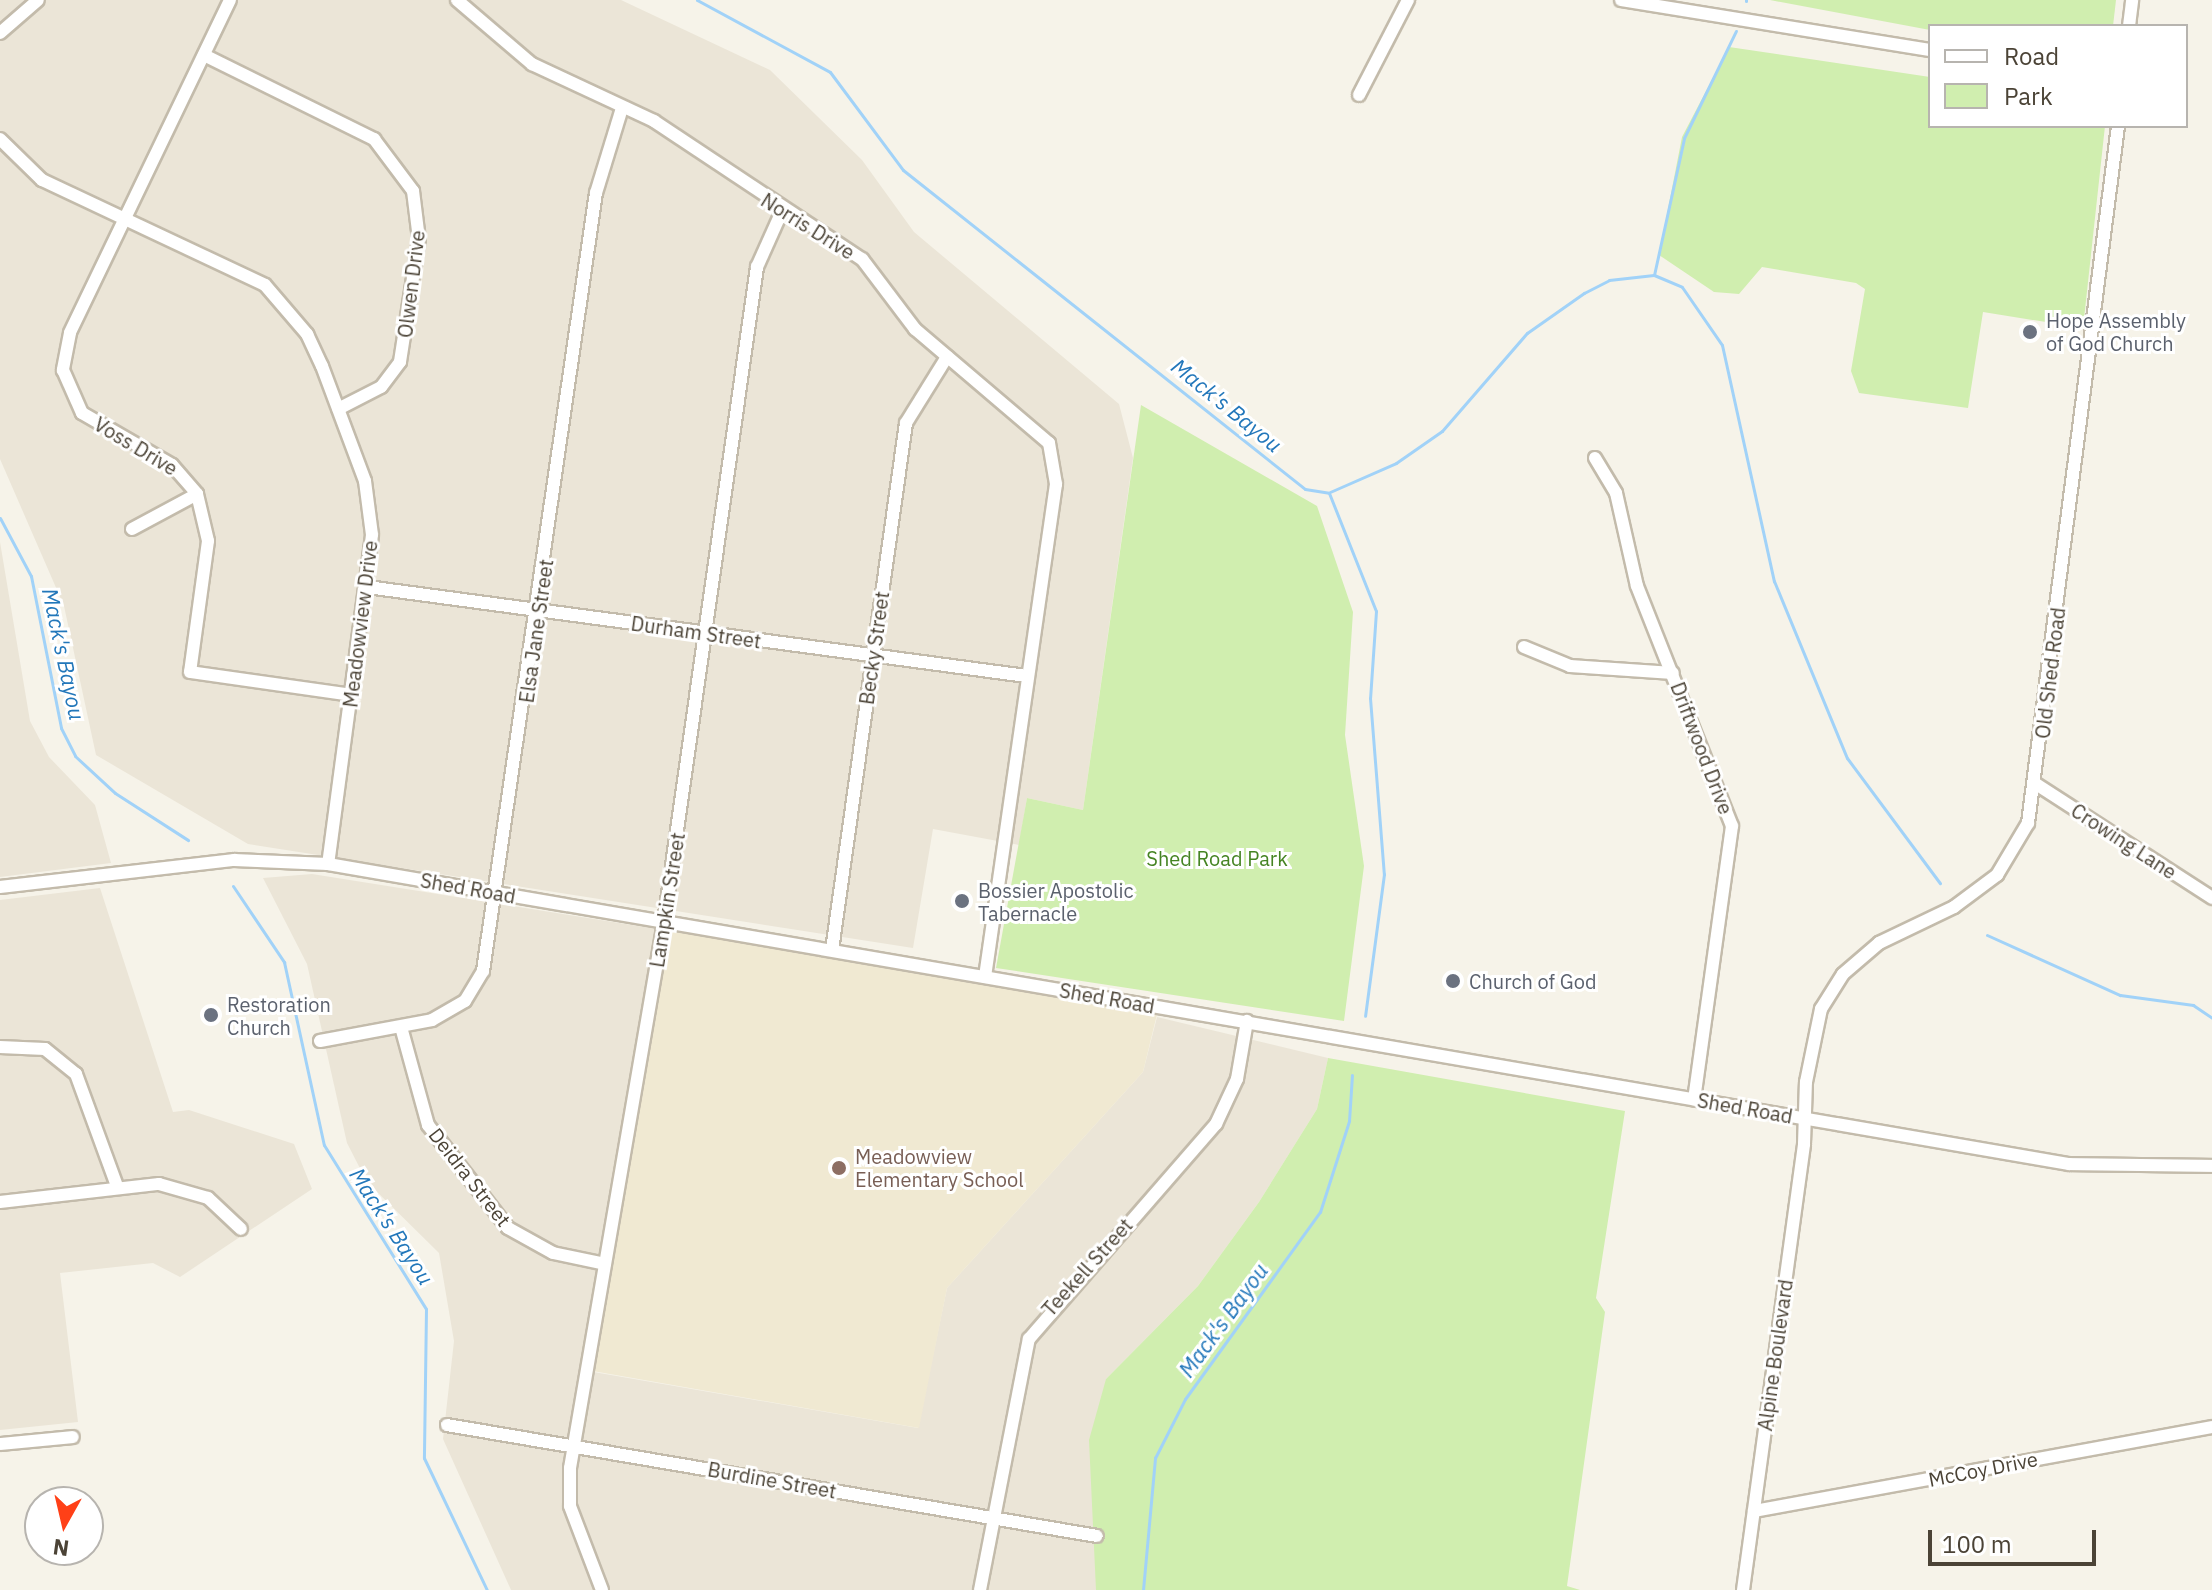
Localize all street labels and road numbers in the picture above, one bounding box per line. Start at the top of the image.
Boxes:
street label: Norris Drive [757,188,859,264]
street label: Olwen Drive [392,229,430,339]
street label: Voss Drive [90,412,182,480]
street label: Meadowview Drive [338,539,382,709]
street label: Elsa Jane Street [514,558,558,704]
street label: Becky Street [854,590,894,706]
street label: Old Shed Road [2030,606,2070,740]
street label: Durham Street [629,611,763,653]
street label: Driftwood Drive [1666,679,1738,817]
street label: Crowing Lane [2067,798,2181,884]
street label: Lampkin Street [644,831,690,969]
street label: Shed Road [419,868,517,908]
street label: Shed Road [1058,978,1156,1018]
street label: Shed Road [1696,1088,1794,1128]
street label: Deidra Street [424,1123,516,1231]
street label: Teekell Street [1037,1213,1137,1321]
street label: Alpine Boulevard [1752,1278,1798,1432]
street label: McCoy Drive [1926,1447,2040,1491]
street label: Burdine Street [706,1457,838,1503]

